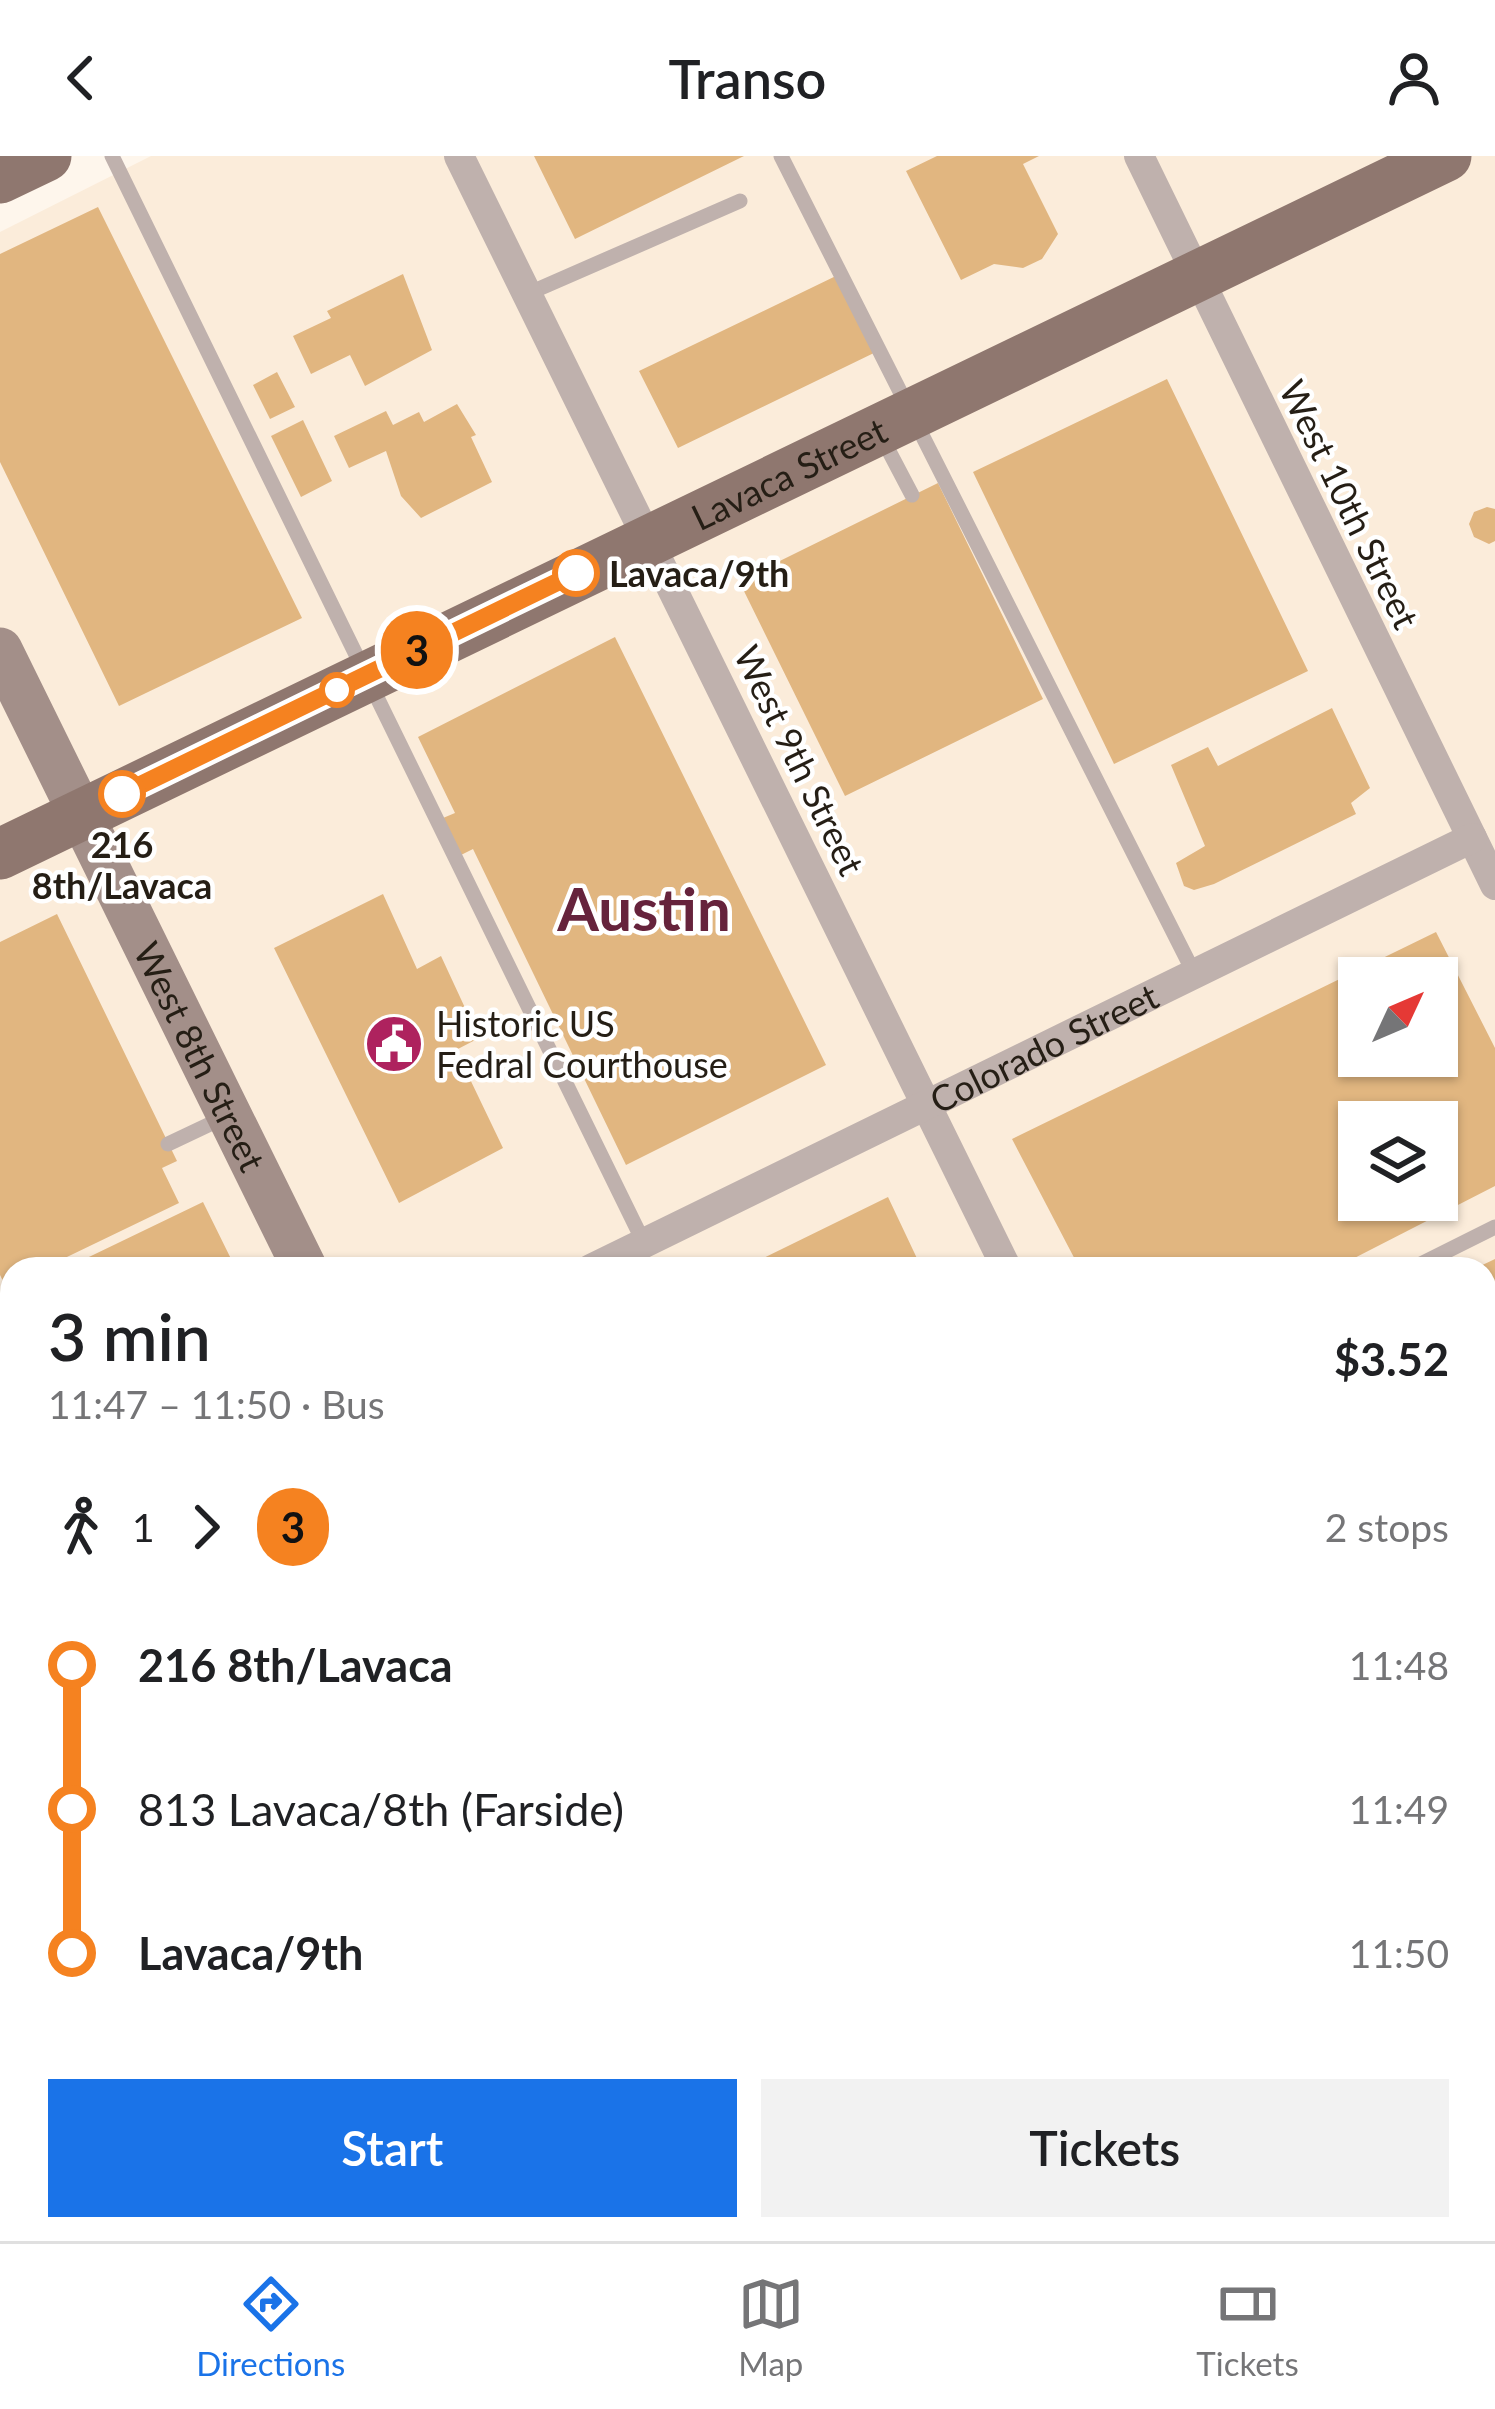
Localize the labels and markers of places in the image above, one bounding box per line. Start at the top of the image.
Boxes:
marker: Lavaca/9th [554,551,598,595]
place label: Lavaca/9th [609,551,789,595]
unlabelled marker [321,674,353,706]
marker: 216 8th/Lavaca [100,772,144,816]
place label: 216 8th/Lavaca [32,822,212,907]
place label: Historic US Fedral Courthouse [436,1001,728,1086]
public building icon: Historic US Fedral Courthouse [363,1013,425,1075]

